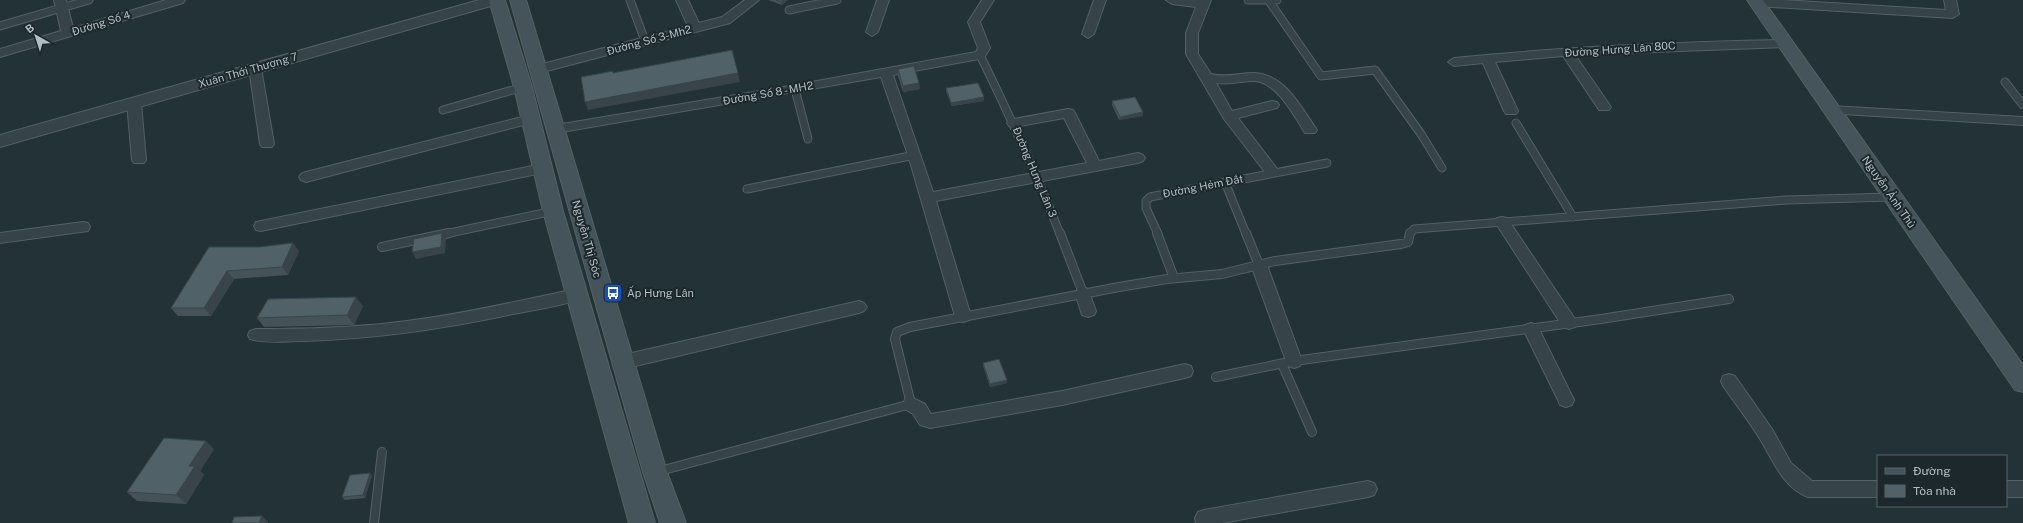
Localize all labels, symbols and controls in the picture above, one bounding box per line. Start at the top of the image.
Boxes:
street label: Đường Số 4 [70,8,132,38]
north arrow [16,16,56,56]
text: B [23,21,37,35]
street label: Đường Số 3-Mh2 [605,23,693,57]
street label: Đường Hưng Lân 80C [1564,39,1676,59]
street label: Xuân Thới Thượng 7 [197,50,299,90]
street label: Đường Số 8 - MH2 [722,79,815,107]
street label: Đường Hưng Lân 3 [1011,125,1059,219]
street label: Nguyễn Ảnh Thủ [1860,153,1920,230]
street label: Đường Hẻm Đắt [1162,172,1244,200]
street label: Nguyễn Thị Sóc [570,199,604,279]
bus stop icon: Ấp Hưng Lân [602,282,624,304]
place label: Ấp Hưng Lân [627,285,694,299]
legend [1877,455,2007,507]
text: Đường [1913,464,1951,478]
text: Tòa nhà [1913,484,1956,498]

